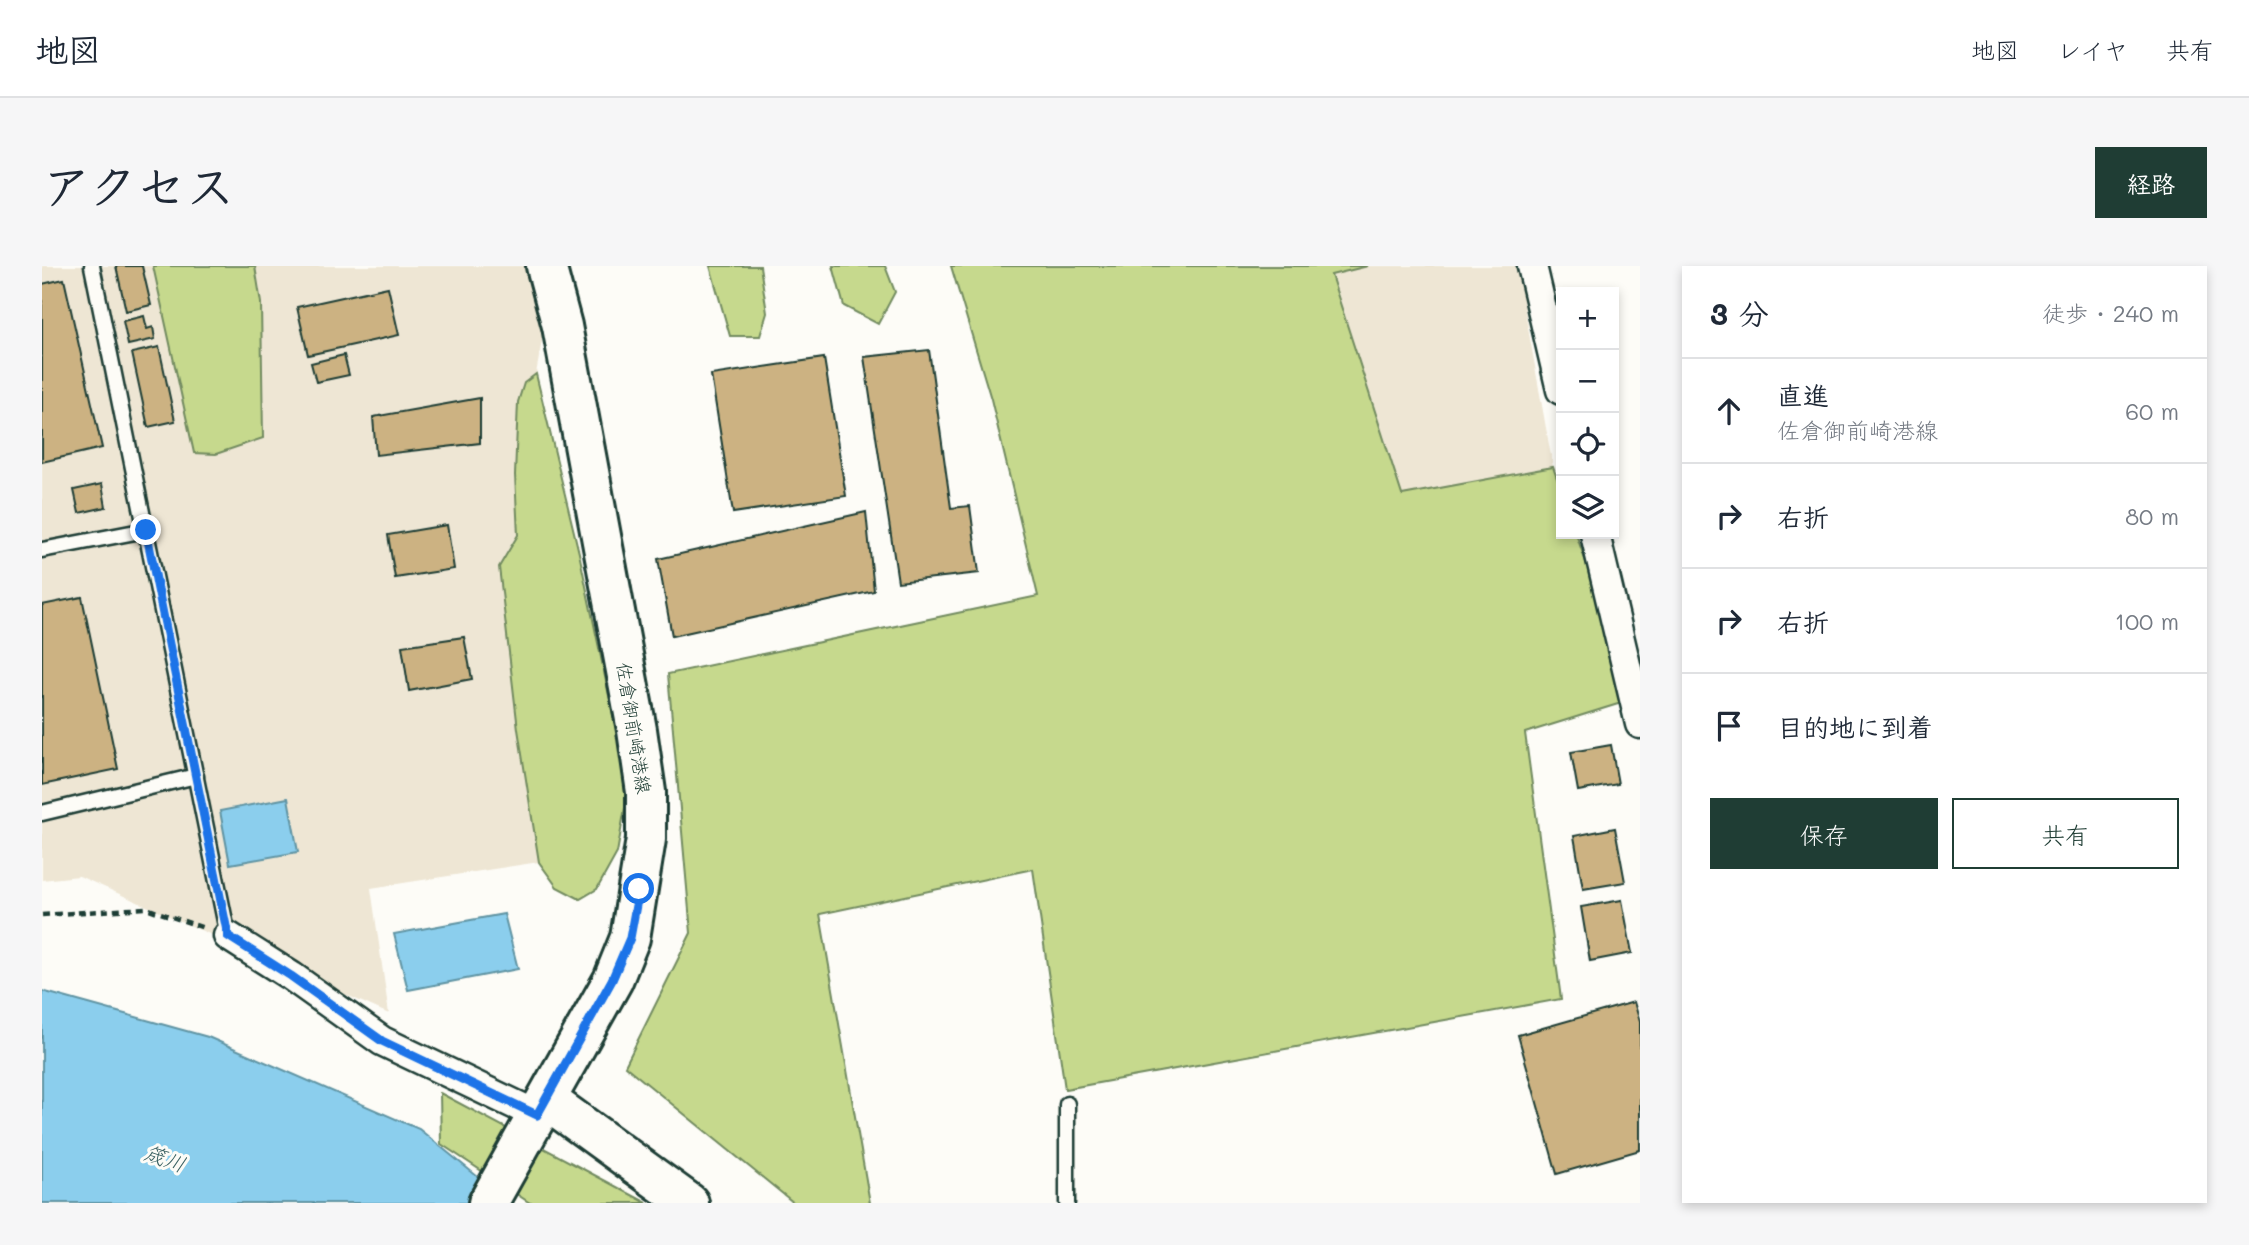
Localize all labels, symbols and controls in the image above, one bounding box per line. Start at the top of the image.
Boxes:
text: 地図 [35,27,101,70]
text: 地図 [1971,34,2019,65]
text: レイヤ [2057,34,2128,65]
text: 共有 [2166,34,2214,65]
button: 経路 [2095,147,2207,218]
text: アクセス [42,153,235,216]
map controls [1556,287,1619,539]
button: + [1556,287,1619,350]
text: 3 分 [1710,293,1769,333]
text: 徒歩 · 240 m [2042,298,2179,328]
button: − [1556,350,1619,413]
text: 直進 [1777,378,1829,412]
icon: ahead [1710,392,1748,430]
text: 60 m [2125,396,2179,426]
button: locate [1556,413,1619,476]
text: 佐倉御前崎港線 [1777,415,1938,445]
button: layers [1556,476,1619,539]
icon: right [1710,497,1748,535]
text: 右折 [1777,500,1829,534]
text: 80 m [2125,501,2179,531]
route end [130,514,161,545]
icon: right [1710,602,1748,640]
text: 右折 [1777,605,1829,639]
text: 100 m [2115,606,2179,636]
street label: 佐倉御前崎港線 [612,660,657,796]
icon: arrive [1710,707,1748,745]
text: 目的地に到着 [1777,710,1933,744]
button: 保存 [1710,798,1938,869]
button: 共有 [1952,798,2179,869]
route start [623,873,654,904]
water label: 筬川 [141,1138,190,1177]

